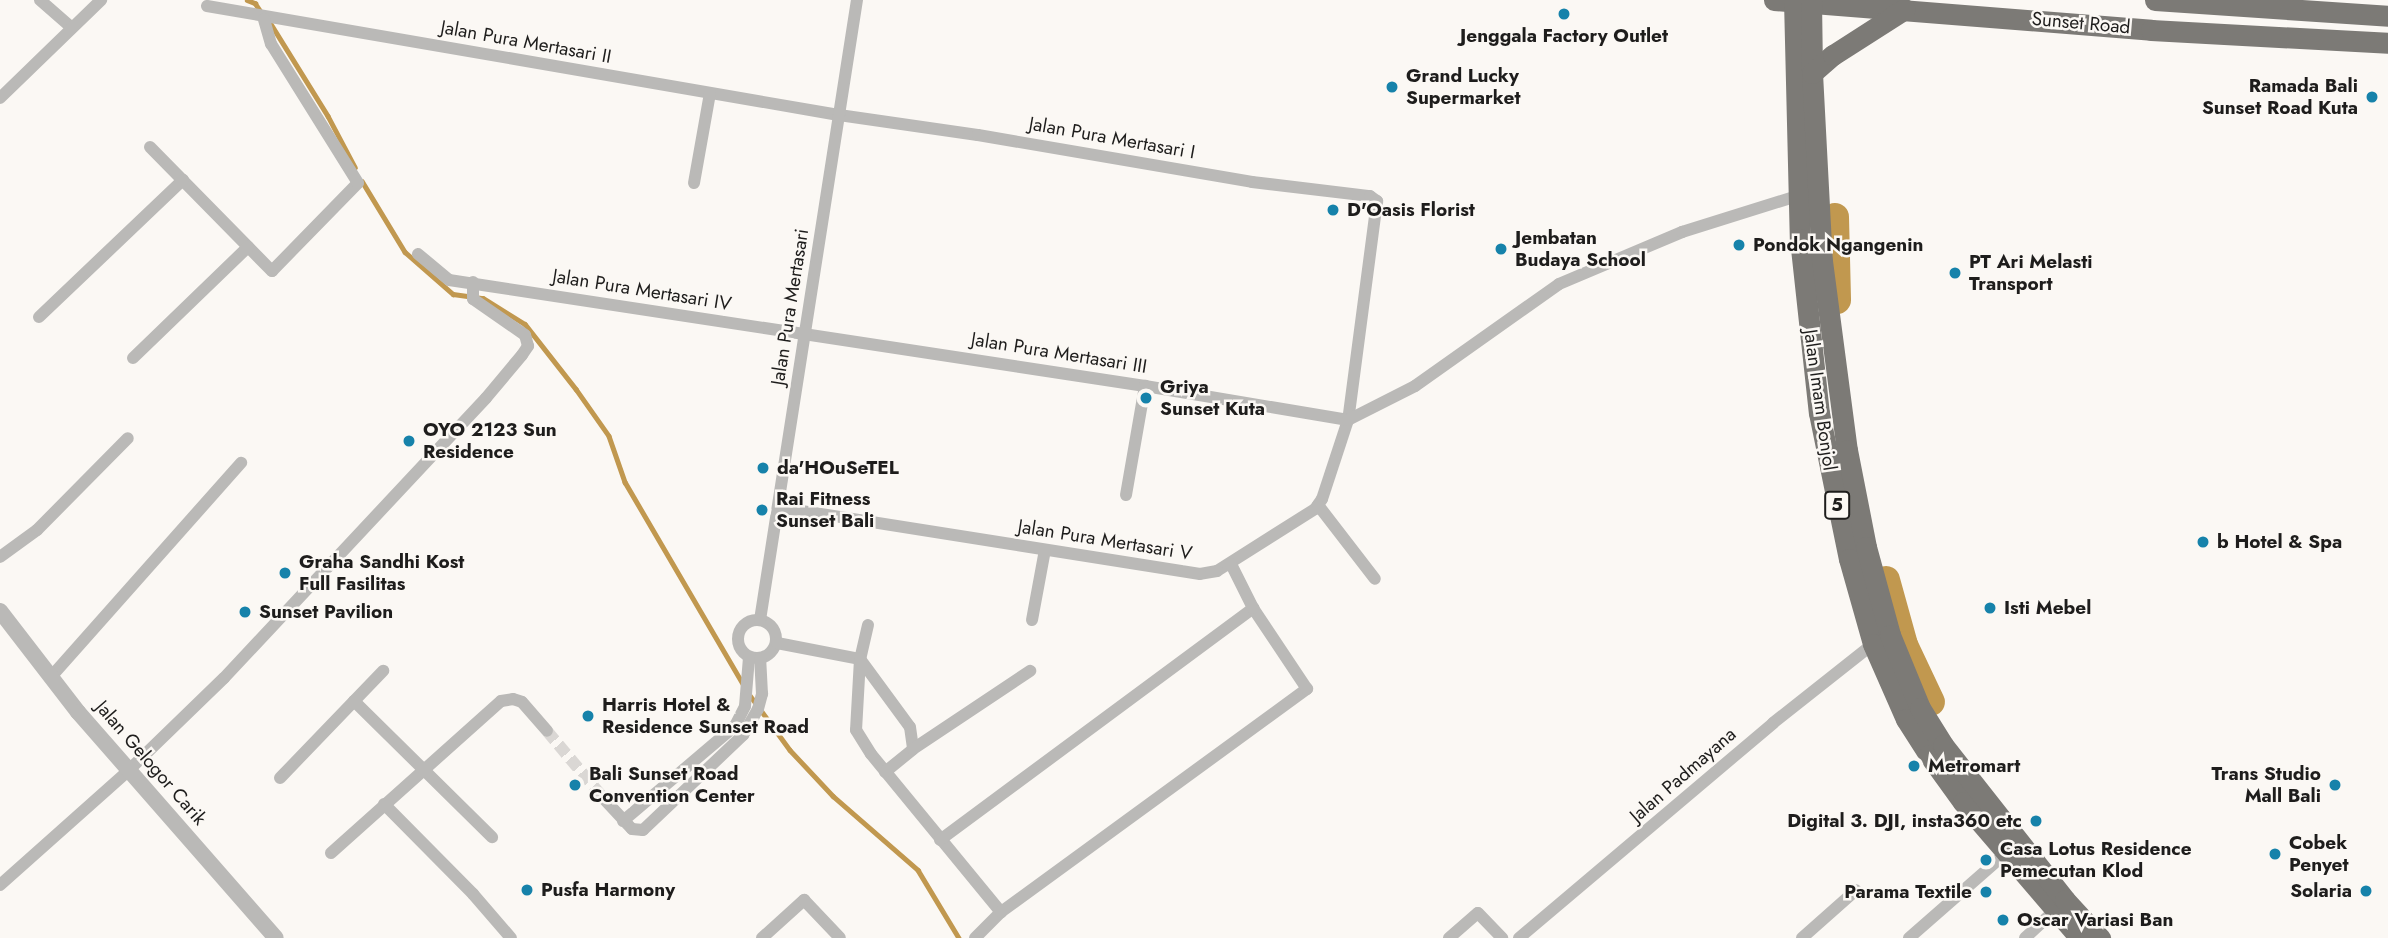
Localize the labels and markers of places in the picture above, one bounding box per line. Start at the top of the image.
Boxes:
marker: Jenggala Factory Outlet [1556,6,1572,22]
place label: Jenggala Factory Outlet [1460,25,1668,47]
place label: Grand Lucky Supermarket [1406,65,1520,109]
place label: Ramada Bali Sunset Road Kuta [2202,75,2358,119]
marker: Grand Lucky Supermarket [1384,79,1400,95]
marker: Ramada Bali Sunset Road Kuta [2364,89,2380,105]
place label: D'Oasis Florist [1347,199,1475,221]
marker: D'Oasis Florist [1325,202,1341,218]
place label: Jembatan Budaya School [1515,227,1646,271]
place label: Pondok Ngangenin [1753,234,1923,256]
marker: Pondok Ngangenin [1731,237,1747,253]
marker: Jembatan Budaya School [1493,241,1509,257]
place label: PT Ari Melasti Transport [1969,251,2092,295]
marker: PT Ari Melasti Transport [1947,265,1963,281]
place label: Griya Sunset Kuta [1160,376,1265,420]
marker: Griya Sunset Kuta [1138,390,1154,406]
place label: OYO 2123 Sun Residence [423,419,557,463]
marker: OYO 2123 Sun Residence [401,433,417,449]
place label: da'HOuSeTEL [777,457,899,479]
marker: da'HOuSeTEL [755,460,771,476]
place label: Rai Fitness Sunset Bali [776,488,874,532]
marker: Rai Fitness Sunset Bali [754,502,770,518]
place label: b Hotel & Spa [2217,531,2342,553]
marker: b Hotel & Spa [2195,534,2211,550]
place label: Graha Sandhi Kost Full Fasilitas [299,551,464,595]
marker: Graha Sandhi Kost Full Fasilitas [277,565,293,581]
place label: Isti Mebel [2004,597,2091,619]
marker: Isti Mebel [1982,600,1998,616]
place label: Sunset Pavilion [259,601,393,623]
marker: Sunset Pavilion [237,604,253,620]
place label: Harris Hotel & Residence Sunset Road [602,694,809,738]
marker: Harris Hotel & Residence Sunset Road [580,708,596,724]
place label: Metromart [1928,755,2020,777]
marker: Metromart [1906,758,1922,774]
place label: Bali Sunset Road Convention Center [589,763,755,807]
place label: Trans Studio Mall Bali [2212,763,2321,807]
marker: Bali Sunset Road Convention Center [567,777,583,793]
marker: Trans Studio Mall Bali [2327,777,2343,793]
place label: Digital 3. DJI, insta360 etc [1787,810,2022,832]
marker: Digital 3. DJI, insta360 etc [2028,813,2044,829]
place label: Cobek Penyet [2289,832,2349,876]
place label: Casa Lotus Residence Pemecutan Klod [2000,838,2192,882]
marker: Cobek Penyet [2267,846,2283,862]
marker: Casa Lotus Residence Pemecutan Klod [1978,852,1994,868]
place label: Pusfa Harmony [541,879,675,901]
place label: Solaria [2290,880,2352,902]
place label: Parama Textile [1844,881,1972,903]
marker: Pusfa Harmony [519,882,535,898]
marker: Solaria [2358,883,2374,899]
marker: Parama Textile [1978,884,1994,900]
place label: Oscar Variasi Ban [2017,909,2173,931]
marker: Oscar Variasi Ban [1995,912,2011,928]

